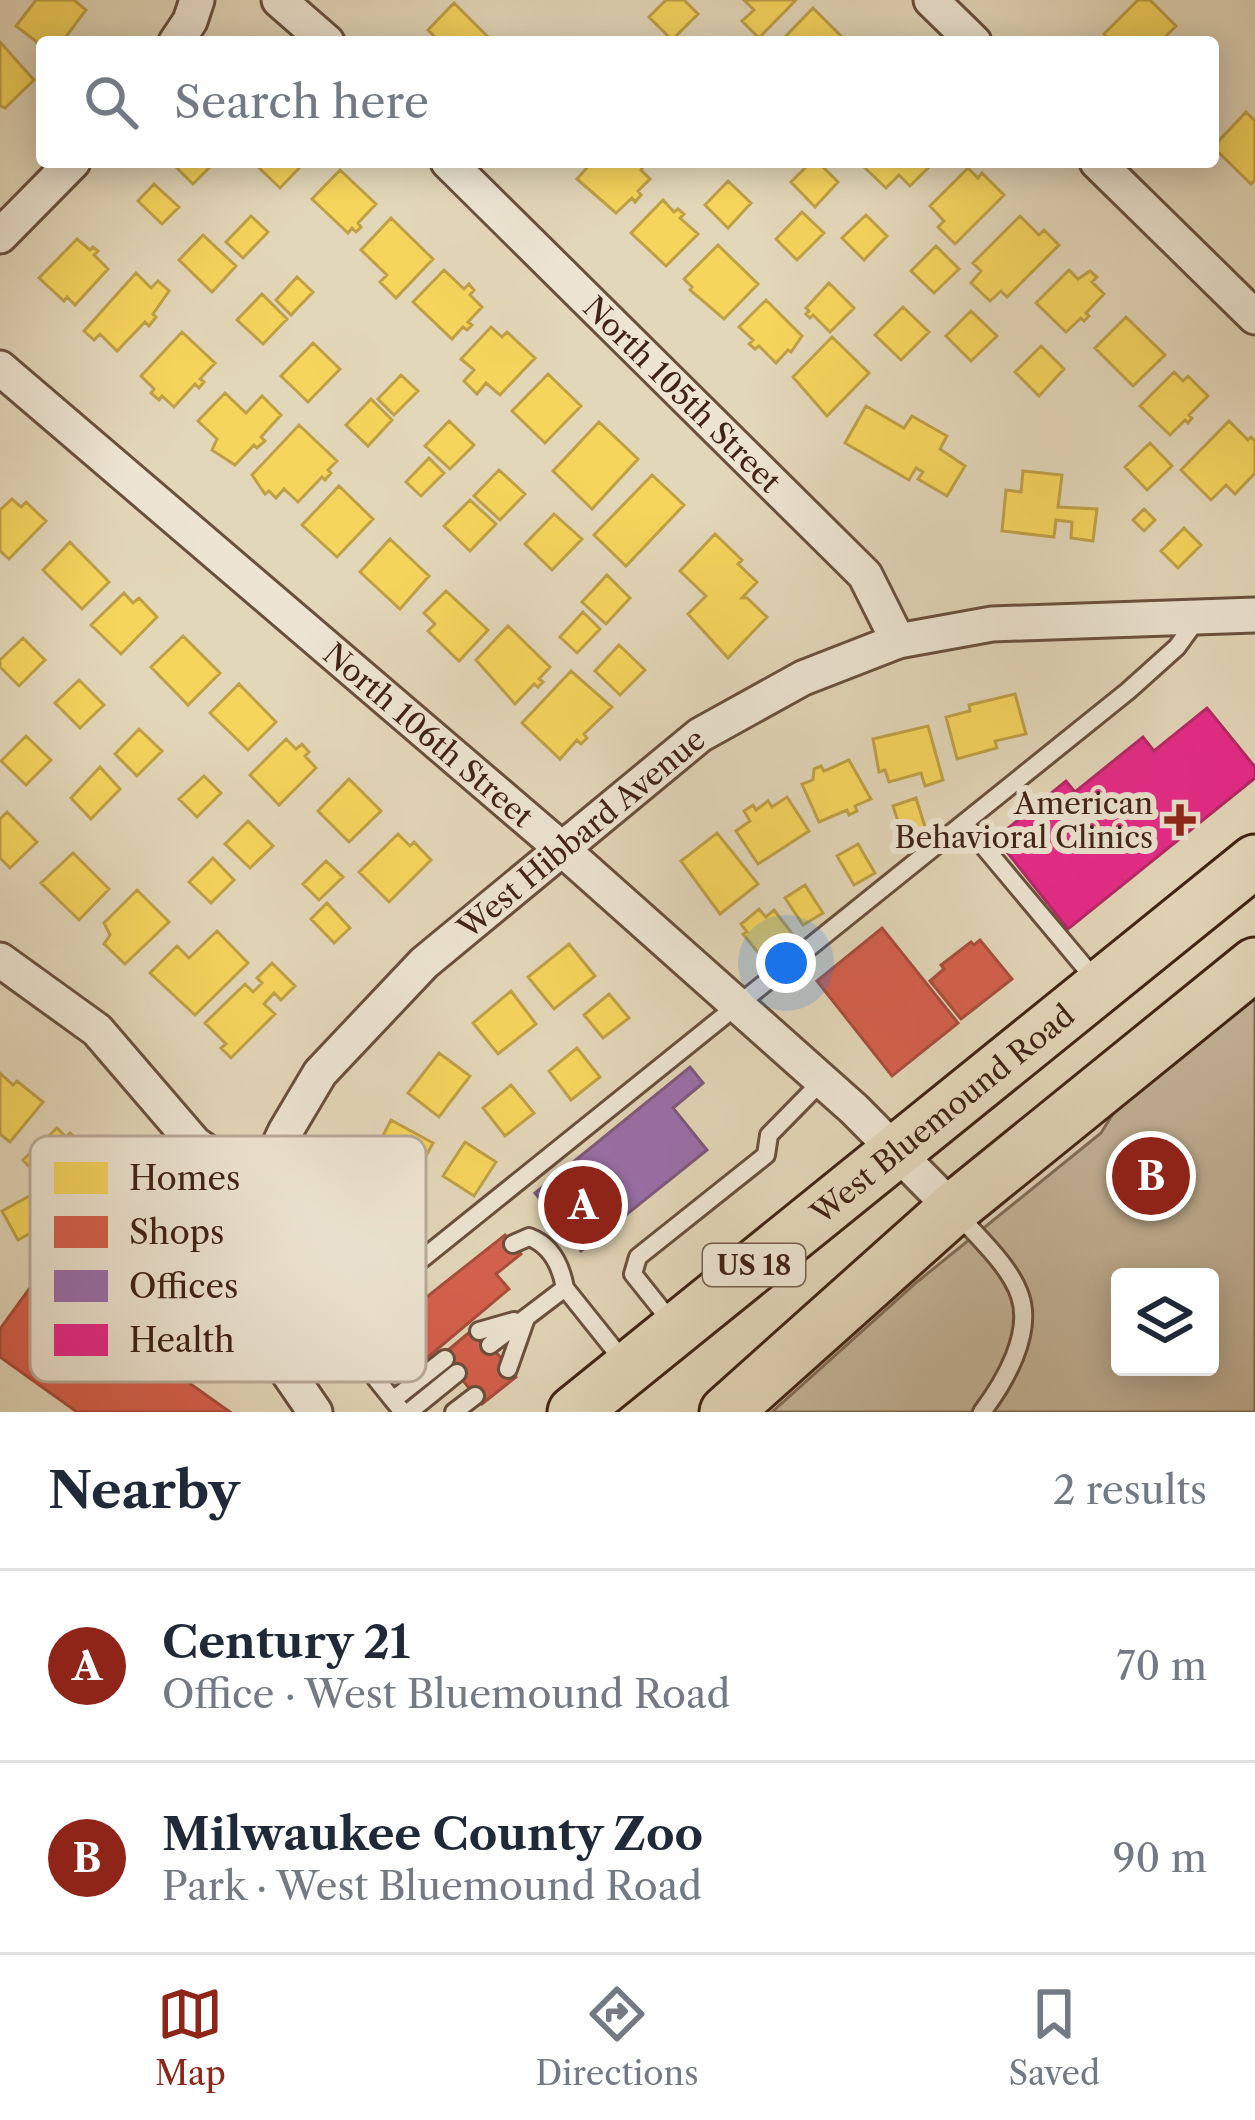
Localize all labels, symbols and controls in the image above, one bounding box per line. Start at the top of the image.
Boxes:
search box [36,36,1219,168]
icon: search [78,69,144,135]
text: Search here [174,74,429,130]
street label: North 105th Street [576,289,789,500]
street label: North 106th Street [316,635,541,835]
street label: West Hibbard Avenue [449,720,712,947]
place label: American Behavioral Clinics [895,785,1153,856]
marker: American Behavioral Clinics [1164,804,1196,836]
your location [756,933,816,993]
street label: West Bluemound Road [803,996,1082,1232]
pin: B [1112,1131,1190,1221]
legend [30,1136,426,1382]
text: Homes [129,1158,240,1199]
pin: A [544,1160,622,1250]
text: Shops [129,1212,224,1253]
road number: US 18 [703,1244,805,1286]
text: Offices [129,1266,238,1307]
map controls [1111,1268,1219,1376]
button: layers [1111,1268,1219,1376]
text: Health [129,1320,235,1361]
text: Nearby [48,1459,240,1521]
text: 2 results [1053,1466,1207,1514]
text: Century 21 [162,1614,410,1670]
text: A [72,1642,102,1690]
text: 70 m [1116,1642,1207,1690]
text: Office · West Bluemound Road [162,1670,730,1718]
text: Milwaukee County Zoo [162,1806,703,1862]
text: B [73,1834,102,1882]
text: 90 m [1113,1834,1207,1882]
text: Park · West Bluemound Road [162,1862,702,1910]
tab: Map [155,1981,226,2094]
tab: Directions [536,1981,699,2094]
tab: Saved [1008,1981,1100,2094]

